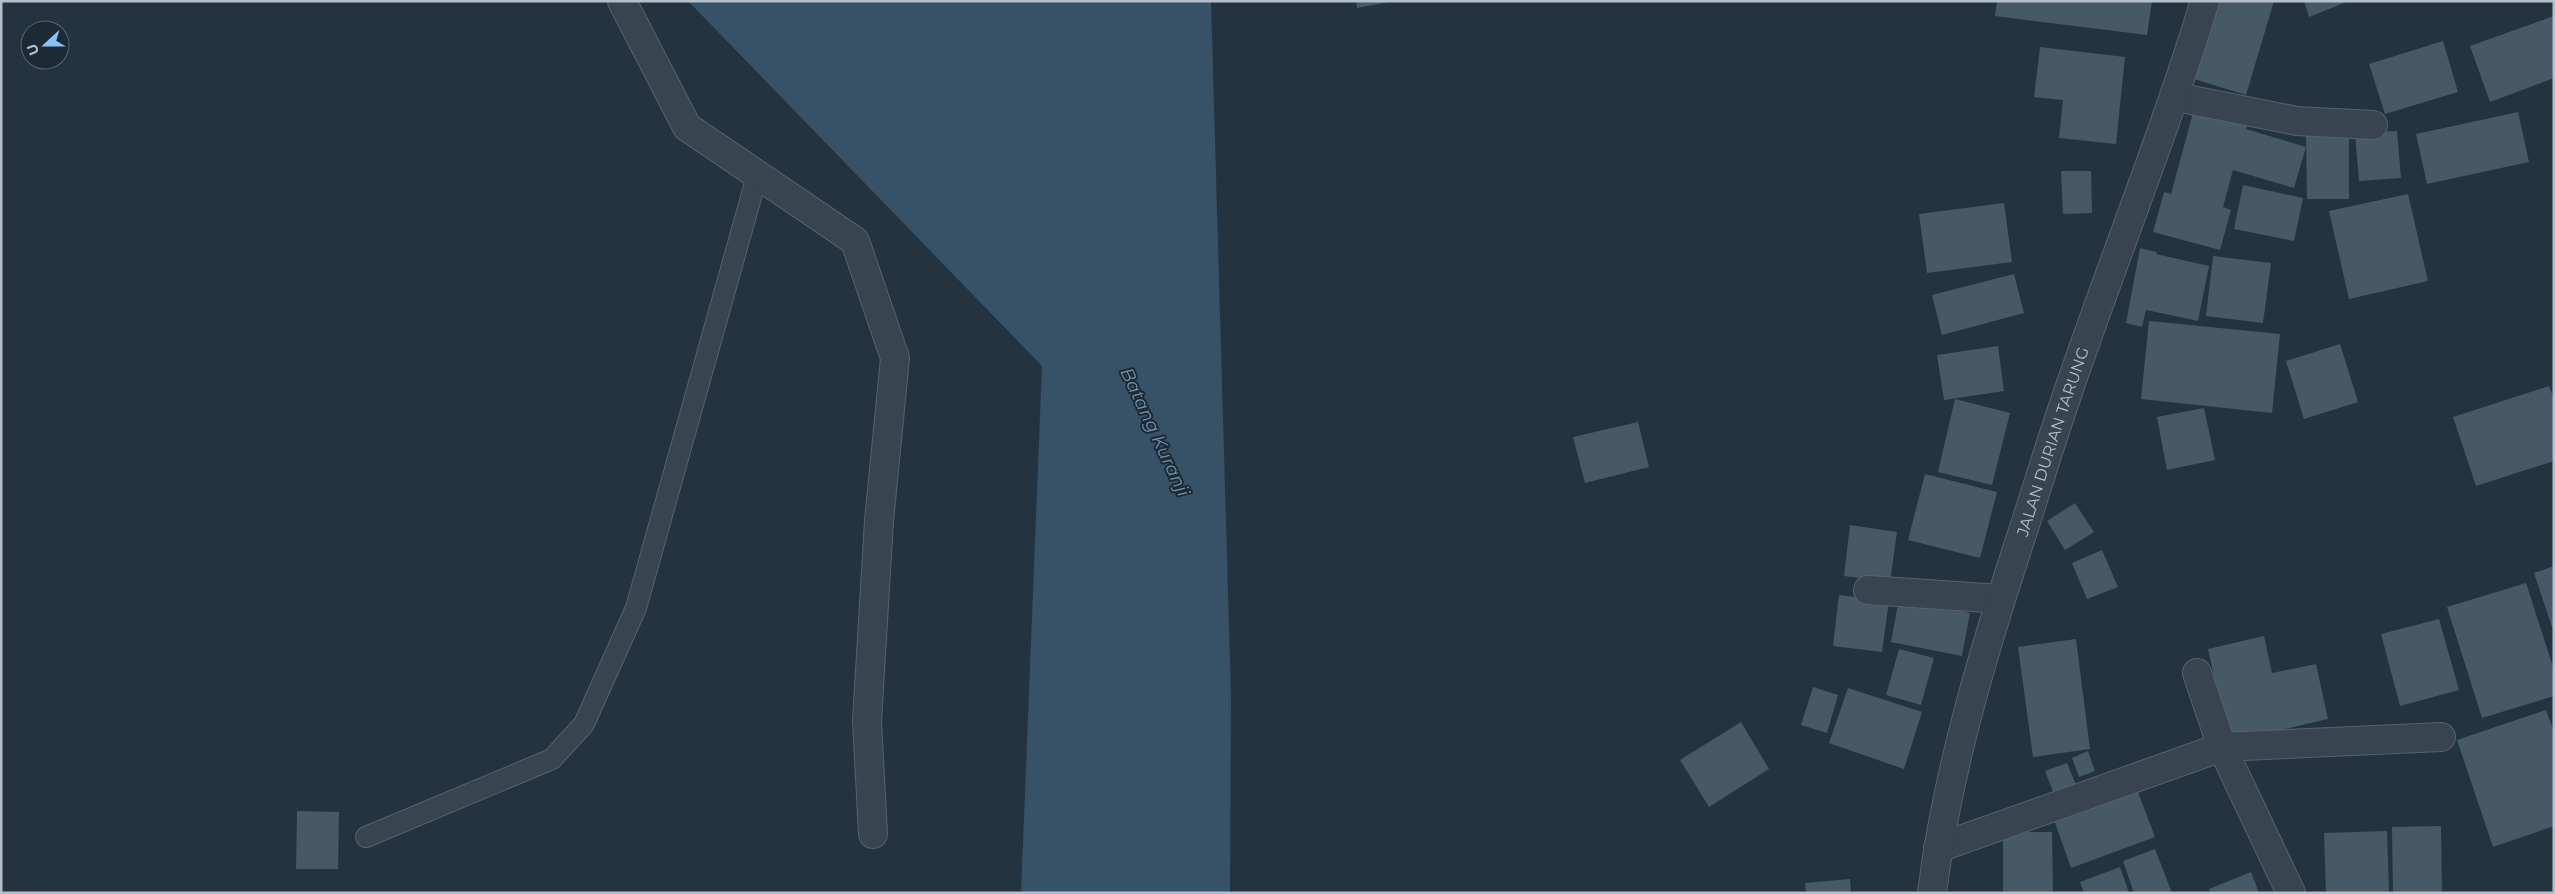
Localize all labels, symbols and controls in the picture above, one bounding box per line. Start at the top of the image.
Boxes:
north arrow [20,20,70,70]
text: U [22,41,43,58]
street label: JALAN DURIAN TARUNG [2012,344,2092,540]
water label: Batang Kuranji [1115,364,1195,500]

